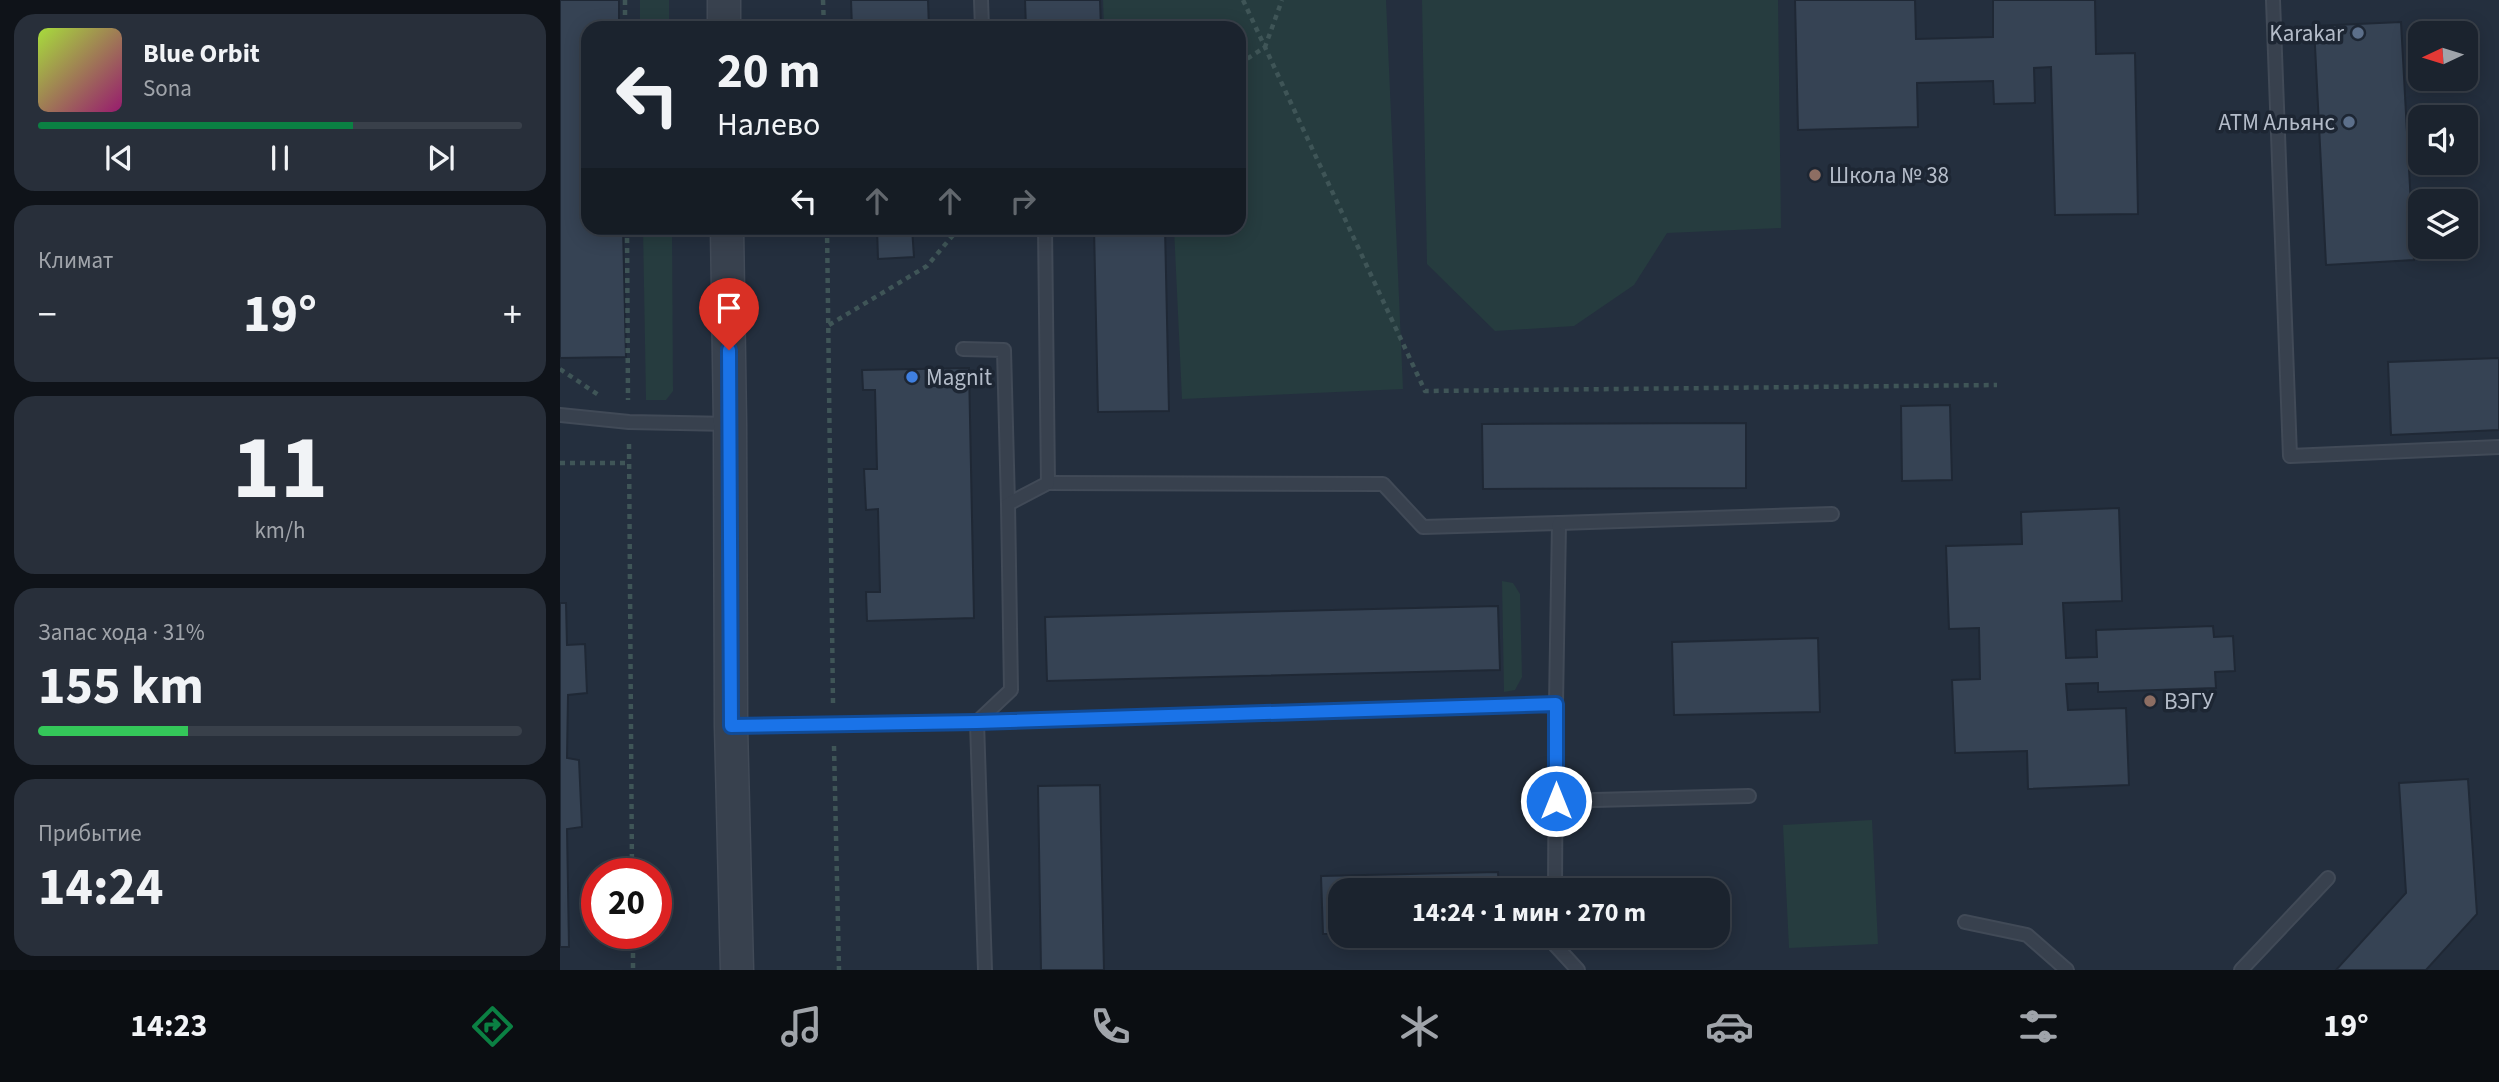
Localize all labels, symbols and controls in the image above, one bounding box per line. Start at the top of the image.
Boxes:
place label: Karakar [2269,17,2345,50]
north arrow [2408,21,2478,91]
map controls [2408,21,2478,259]
marker: Karakar [2350,25,2366,41]
text: Blue Orbit [143,35,260,72]
text: 20 m [717,37,821,107]
icon: left [602,49,693,140]
text: Sona [143,72,192,105]
text: Налево [717,102,820,148]
button: sound [2408,105,2478,175]
place label: АТМ Альянс [2219,106,2335,139]
marker: АТМ Альянс [2341,114,2357,130]
icon: previous [100,139,138,177]
icon: pause [261,139,299,177]
icon: next [422,139,460,177]
place label: Школа № 38 [1829,159,1949,192]
marker: Школа № 38 [1807,167,1823,183]
icon: left [785,182,823,220]
icon: ahead [858,182,896,220]
icon: ahead [931,182,969,220]
icon: right [1004,182,1042,220]
button: layers [2408,189,2478,259]
text: Климат [38,244,113,277]
text: 19° [243,278,317,352]
pin [699,278,759,350]
text: − [38,288,57,342]
text: + [503,288,522,342]
icon: arrive [710,289,748,327]
place label: Magnit [926,361,992,394]
marker: Magnit [904,369,920,385]
text: 11 [232,404,328,533]
text: km/h [254,514,306,547]
text: Запас хода · 31% [38,616,205,649]
text: 155 km [38,650,204,724]
place label: ВЭГУ [2164,685,2214,718]
marker: ВЭГУ [2142,693,2158,709]
position arrow [1519,764,1593,838]
text: Прибытие [38,817,142,850]
text: 14:24 [38,851,163,925]
speed limit sign: 20 [581,858,672,949]
text: 14:24 · 1 мин · 270 m [1412,894,1646,931]
icon: directions [468,1002,517,1051]
icon: music [777,1002,826,1051]
icon: phone [1086,1002,1135,1051]
icon: climate [1395,1002,1444,1051]
icon: car [1705,1002,1754,1051]
icon: filters [2014,1002,2063,1051]
text: 14:23 [130,1003,207,1049]
text: 19° [2323,1003,2369,1049]

